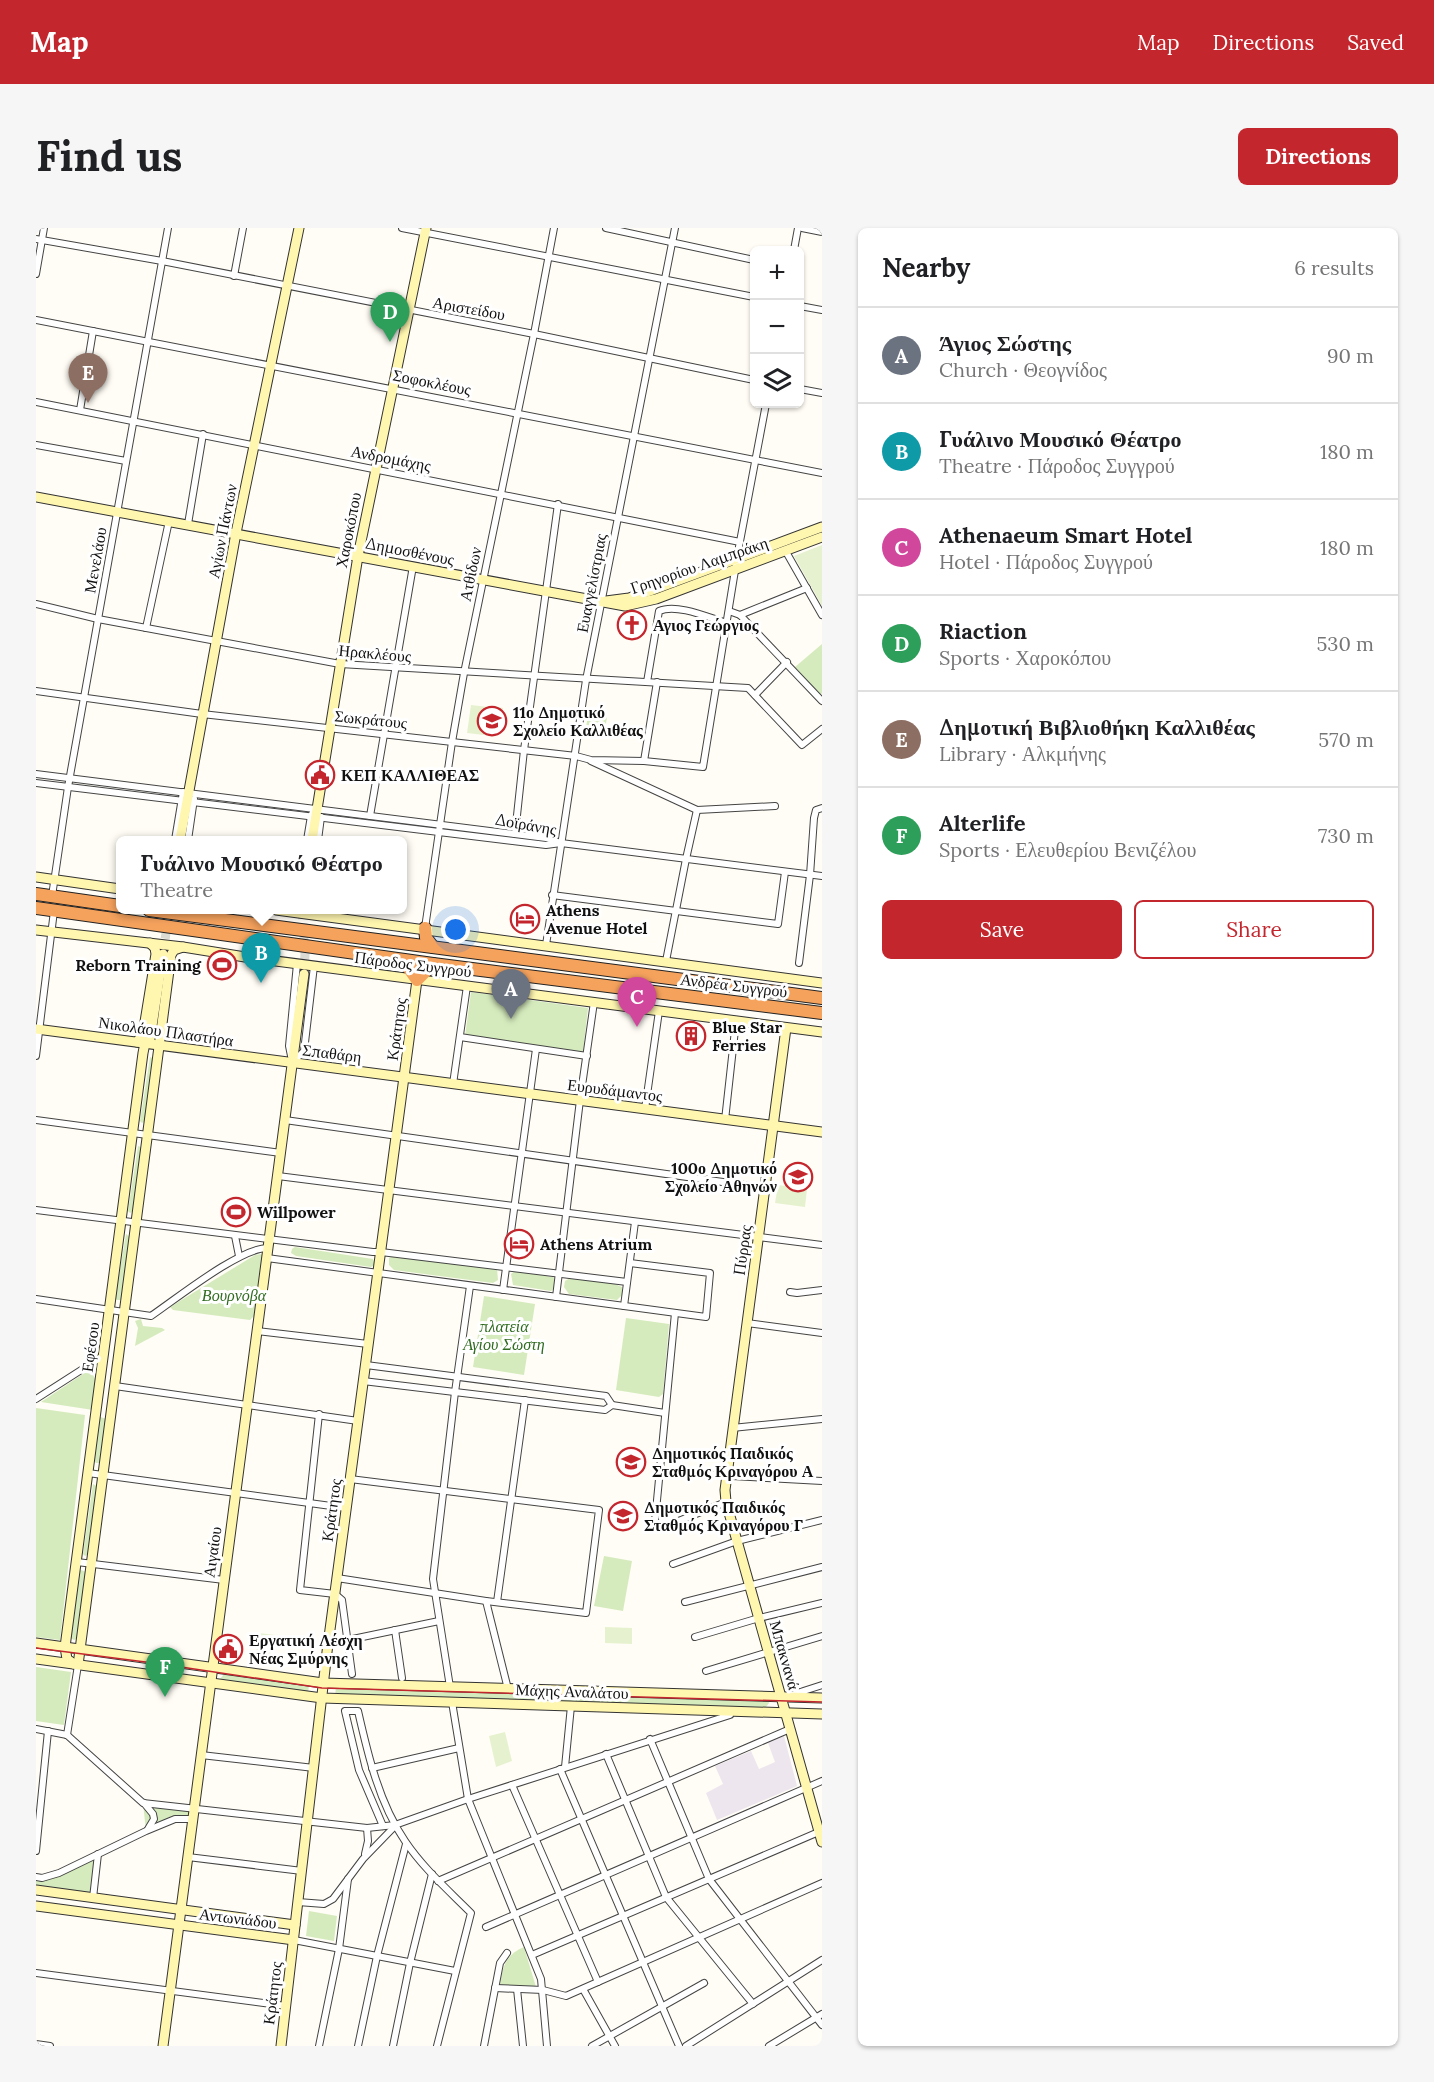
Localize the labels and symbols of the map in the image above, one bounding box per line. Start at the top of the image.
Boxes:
pin: D [370,292,410,342]
street label: Αριστείδου [431,292,507,324]
pin: E [68,354,108,403]
street label: Σοφοκλέους [391,365,474,400]
street label: Ανδρομάχης [349,440,433,476]
street label: Αγίων Πάντων [203,482,241,580]
street label: Χαροκόπου [331,490,365,570]
street label: Μενελάου [79,525,111,595]
street label: Ευαγγελίστριας [572,531,611,634]
street label: Γρηγορίου Λαμπράκη [627,532,771,598]
street label: Δημοσθένους [364,533,457,570]
street label: Ατθίδων [454,545,486,603]
church icon: Αγιος Γεώργιος [616,609,648,641]
place label: Αγιος Γεώργιος [653,615,759,635]
street label: Ηρακλέους [338,640,413,666]
place label: 11ο Δημοτικό Σχολείο Καλλιθέας [513,702,643,740]
street label: Σωκράτους [334,705,409,733]
school or university icon: 11ο Δημοτικό Σχολείο Καλλιθέας [476,705,508,737]
public building icon: ΚΕΠ ΚΑΛΛΙΘΕΑΣ [304,759,336,791]
place label: ΚΕΠ ΚΑΛΛΙΘΕΑΣ [341,765,479,785]
street label: Δοϊράνης [494,809,559,839]
place label: Athens Avenue Hotel [546,900,648,938]
hotel icon: Athens Avenue Hotel [509,903,541,935]
your location [441,915,470,944]
pin: B [242,934,280,983]
street label: Πάροδος Συγγρού [353,947,473,981]
sports icon: Reborn Training [206,949,238,981]
place label: Reborn Training [75,955,202,975]
street label: Ανδρέα Συγγρού [679,969,789,1001]
pin: A [492,970,530,1019]
pin: C [618,978,656,1027]
street label: Κράτητος [382,996,410,1062]
street label: Νικολάου Πλαστήρα [97,1012,235,1050]
place label: Blue Star Ferries [712,1017,783,1055]
building icon: Blue Star Ferries [675,1020,707,1052]
street label: Σπαθάρη [301,1039,363,1067]
street label: Ευρυδάμαντος [566,1074,664,1106]
place label: 100ο Δημοτικό Σχολείο Αθηνών [665,1158,777,1196]
school or university icon: 100ο Δημοτικό Σχολείο Αθηνών [782,1161,814,1193]
sports icon: Willpower [220,1196,252,1228]
place label: Willpower [257,1202,336,1222]
street label: Πύρρας [729,1223,756,1277]
hotel icon: Athens Atrium [503,1228,535,1260]
place label: Athens Atrium [540,1234,652,1254]
park label: Βουρνόβα [202,1285,267,1305]
park label: πλατεία Αγίου Σώστη [462,1316,545,1354]
street label: Εφέσου [77,1321,103,1373]
place label: Δημοτικός Παιδικός Σταθμός Κριναγόρου Α [652,1443,814,1481]
school or university icon: Δημοτικός Παιδικός Σταθμός Κριναγόρου Α [615,1446,647,1478]
street label: Κράτητος [317,1477,345,1543]
place label: Δημοτικός Παιδικός Σταθμός Κριναγόρου Γ [644,1497,803,1535]
school or university icon: Δημοτικός Παιδικός Σταθμός Κριναγόρου Γ [607,1500,639,1532]
street label: Αιγαίου [199,1525,225,1579]
street label: Μπακνανά [766,1618,805,1693]
place label: Εργατική Λέσχη Νέας Σμύρνης [249,1630,363,1668]
public building icon: Εργατική Λέσχη Νέας Σμύρνης [212,1633,244,1665]
pin: F [146,1648,184,1697]
street label: Μάχης Αναλάτου [515,1679,629,1703]
street label: Αντωνιάδου [198,1903,278,1933]
street label: Κράτητος [258,1960,286,2026]

